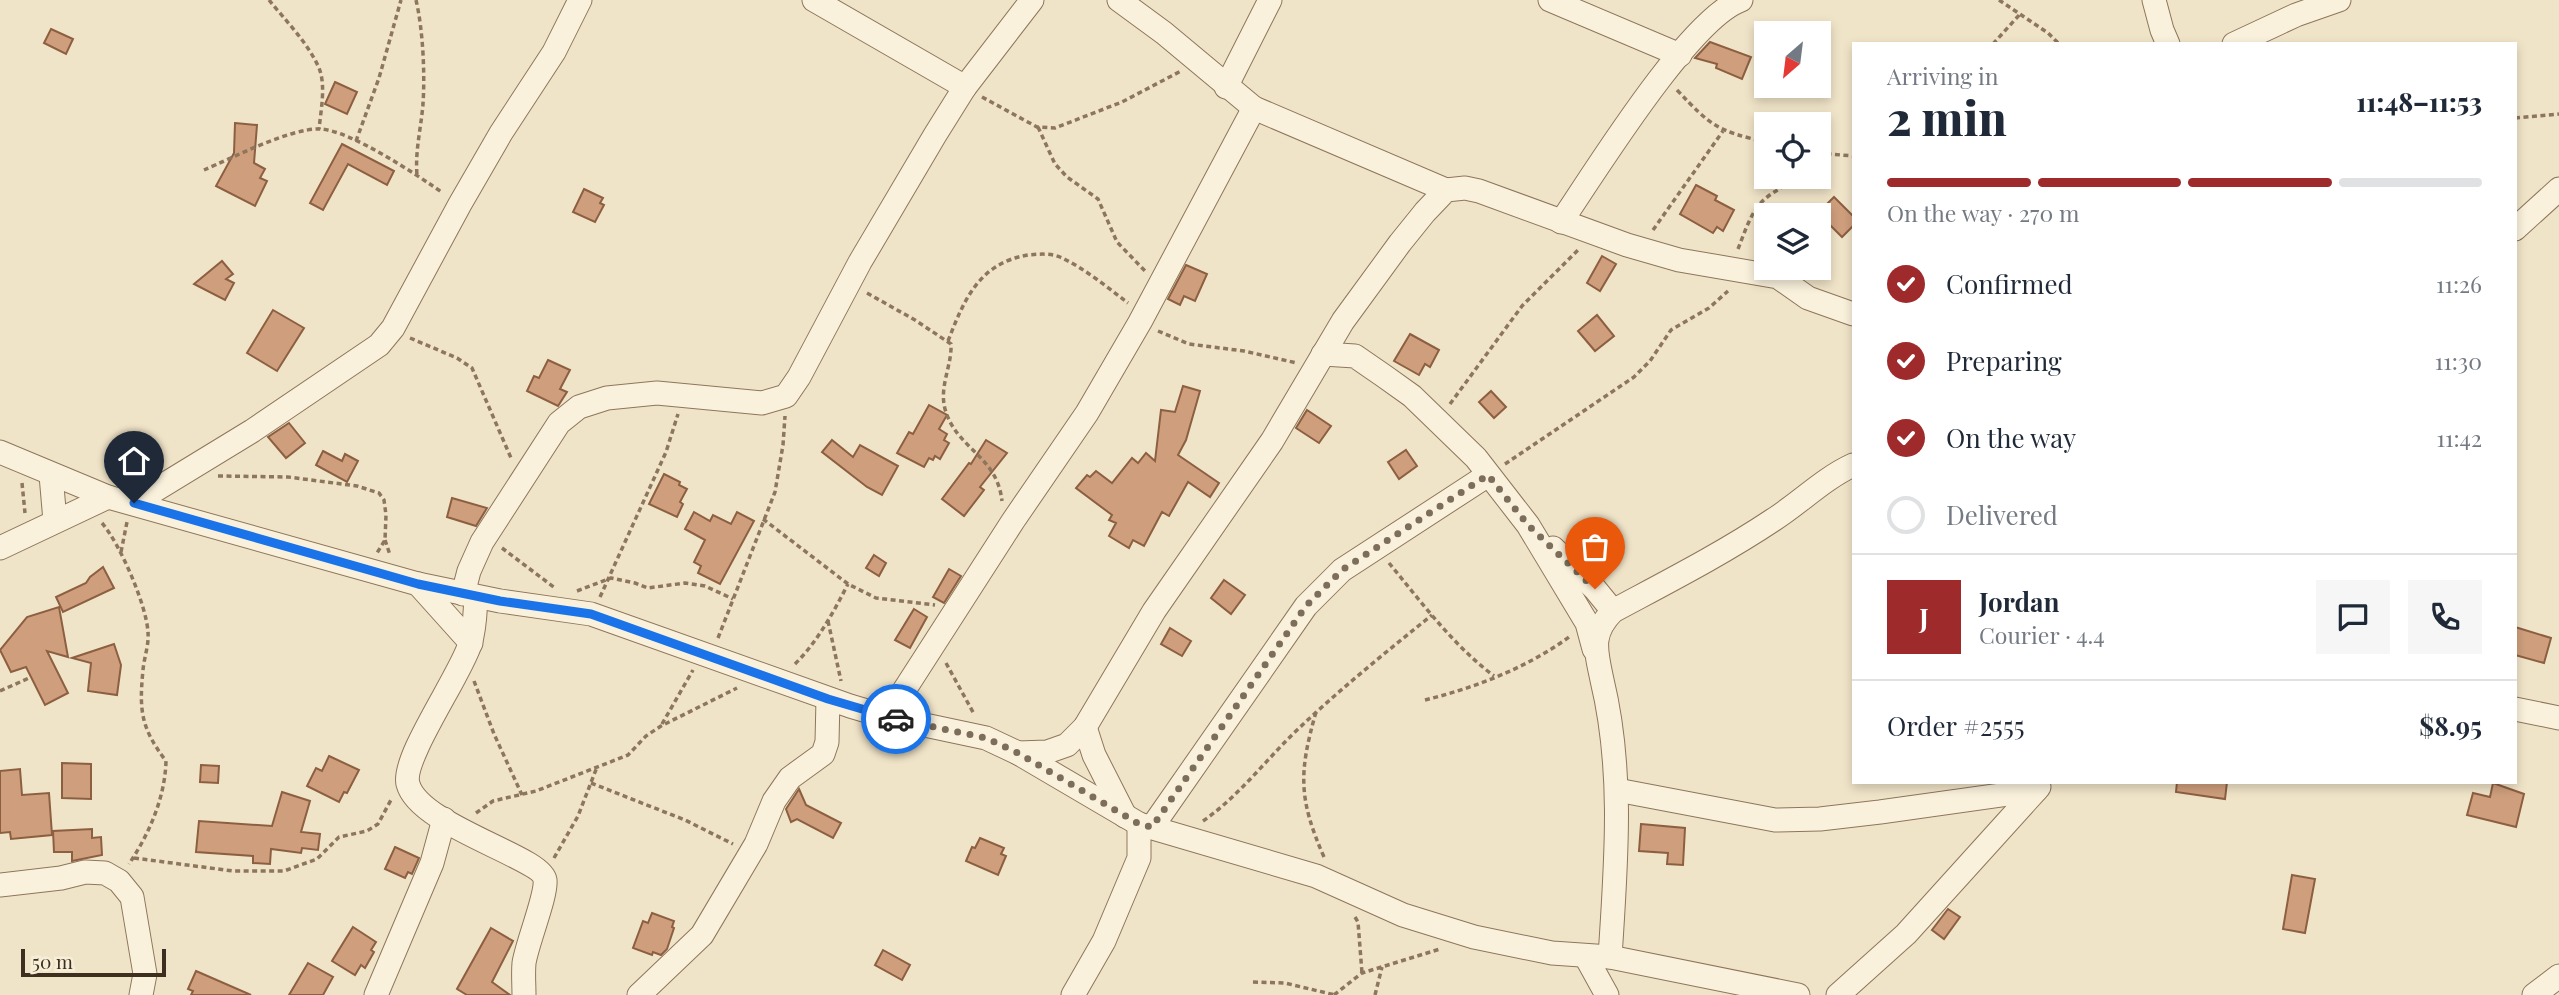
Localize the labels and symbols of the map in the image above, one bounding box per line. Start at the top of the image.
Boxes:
north arrow [1754,21,1830,98]
pin [104,431,164,503]
pin [1565,517,1625,589]
courier [861,684,931,754]
scale bar [21,946,166,978]

